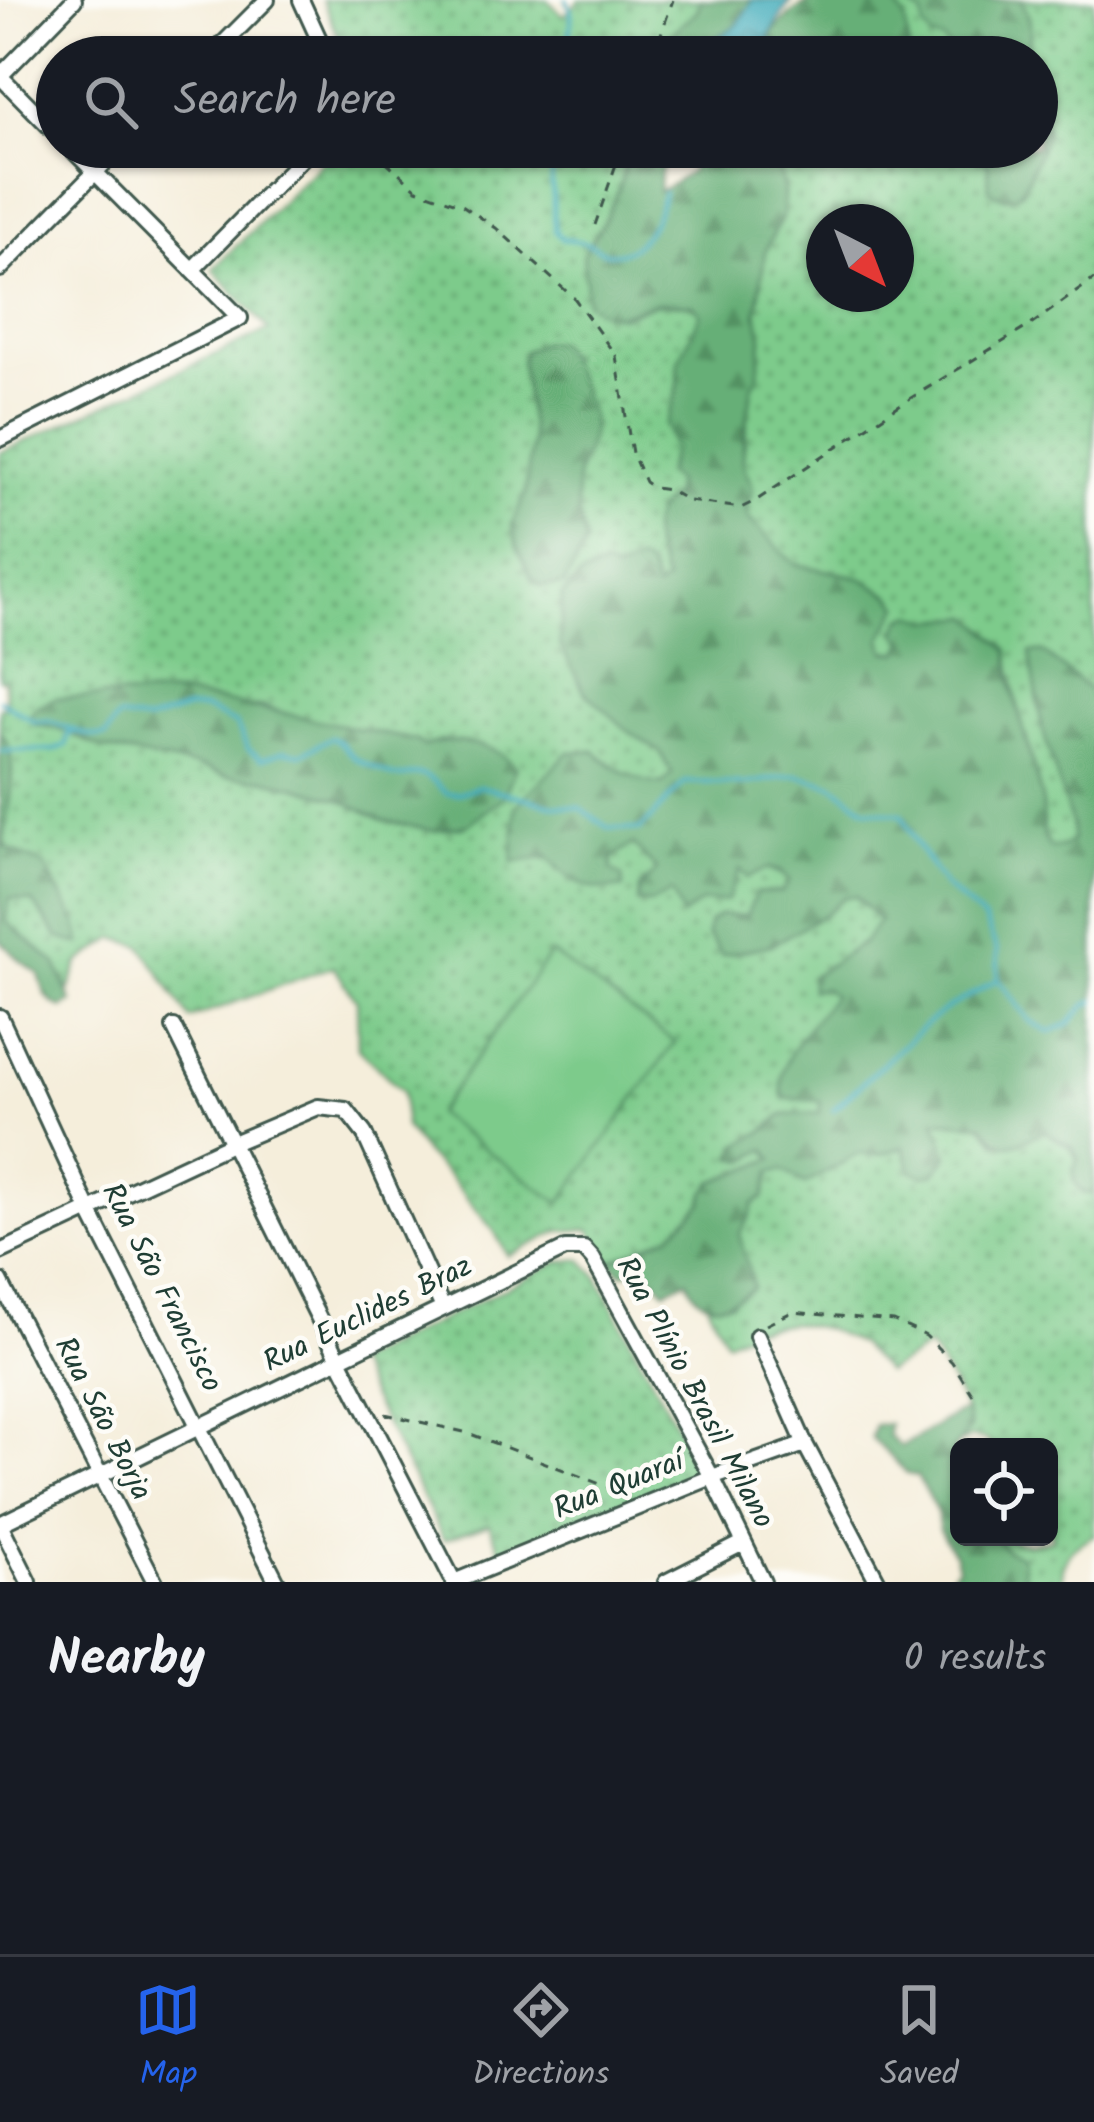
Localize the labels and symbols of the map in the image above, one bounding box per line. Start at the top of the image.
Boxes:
north arrow [806,204,914,312]
street label: Rua São Francisco [87,1175,235,1401]
street label: Rua Euclides Braz [255,1244,481,1386]
street label: Rua Plínio Brasil Milano [602,1248,786,1538]
street label: Rua São Borja [40,1329,164,1509]
street label: Rua Quaraí [547,1436,696,1534]

